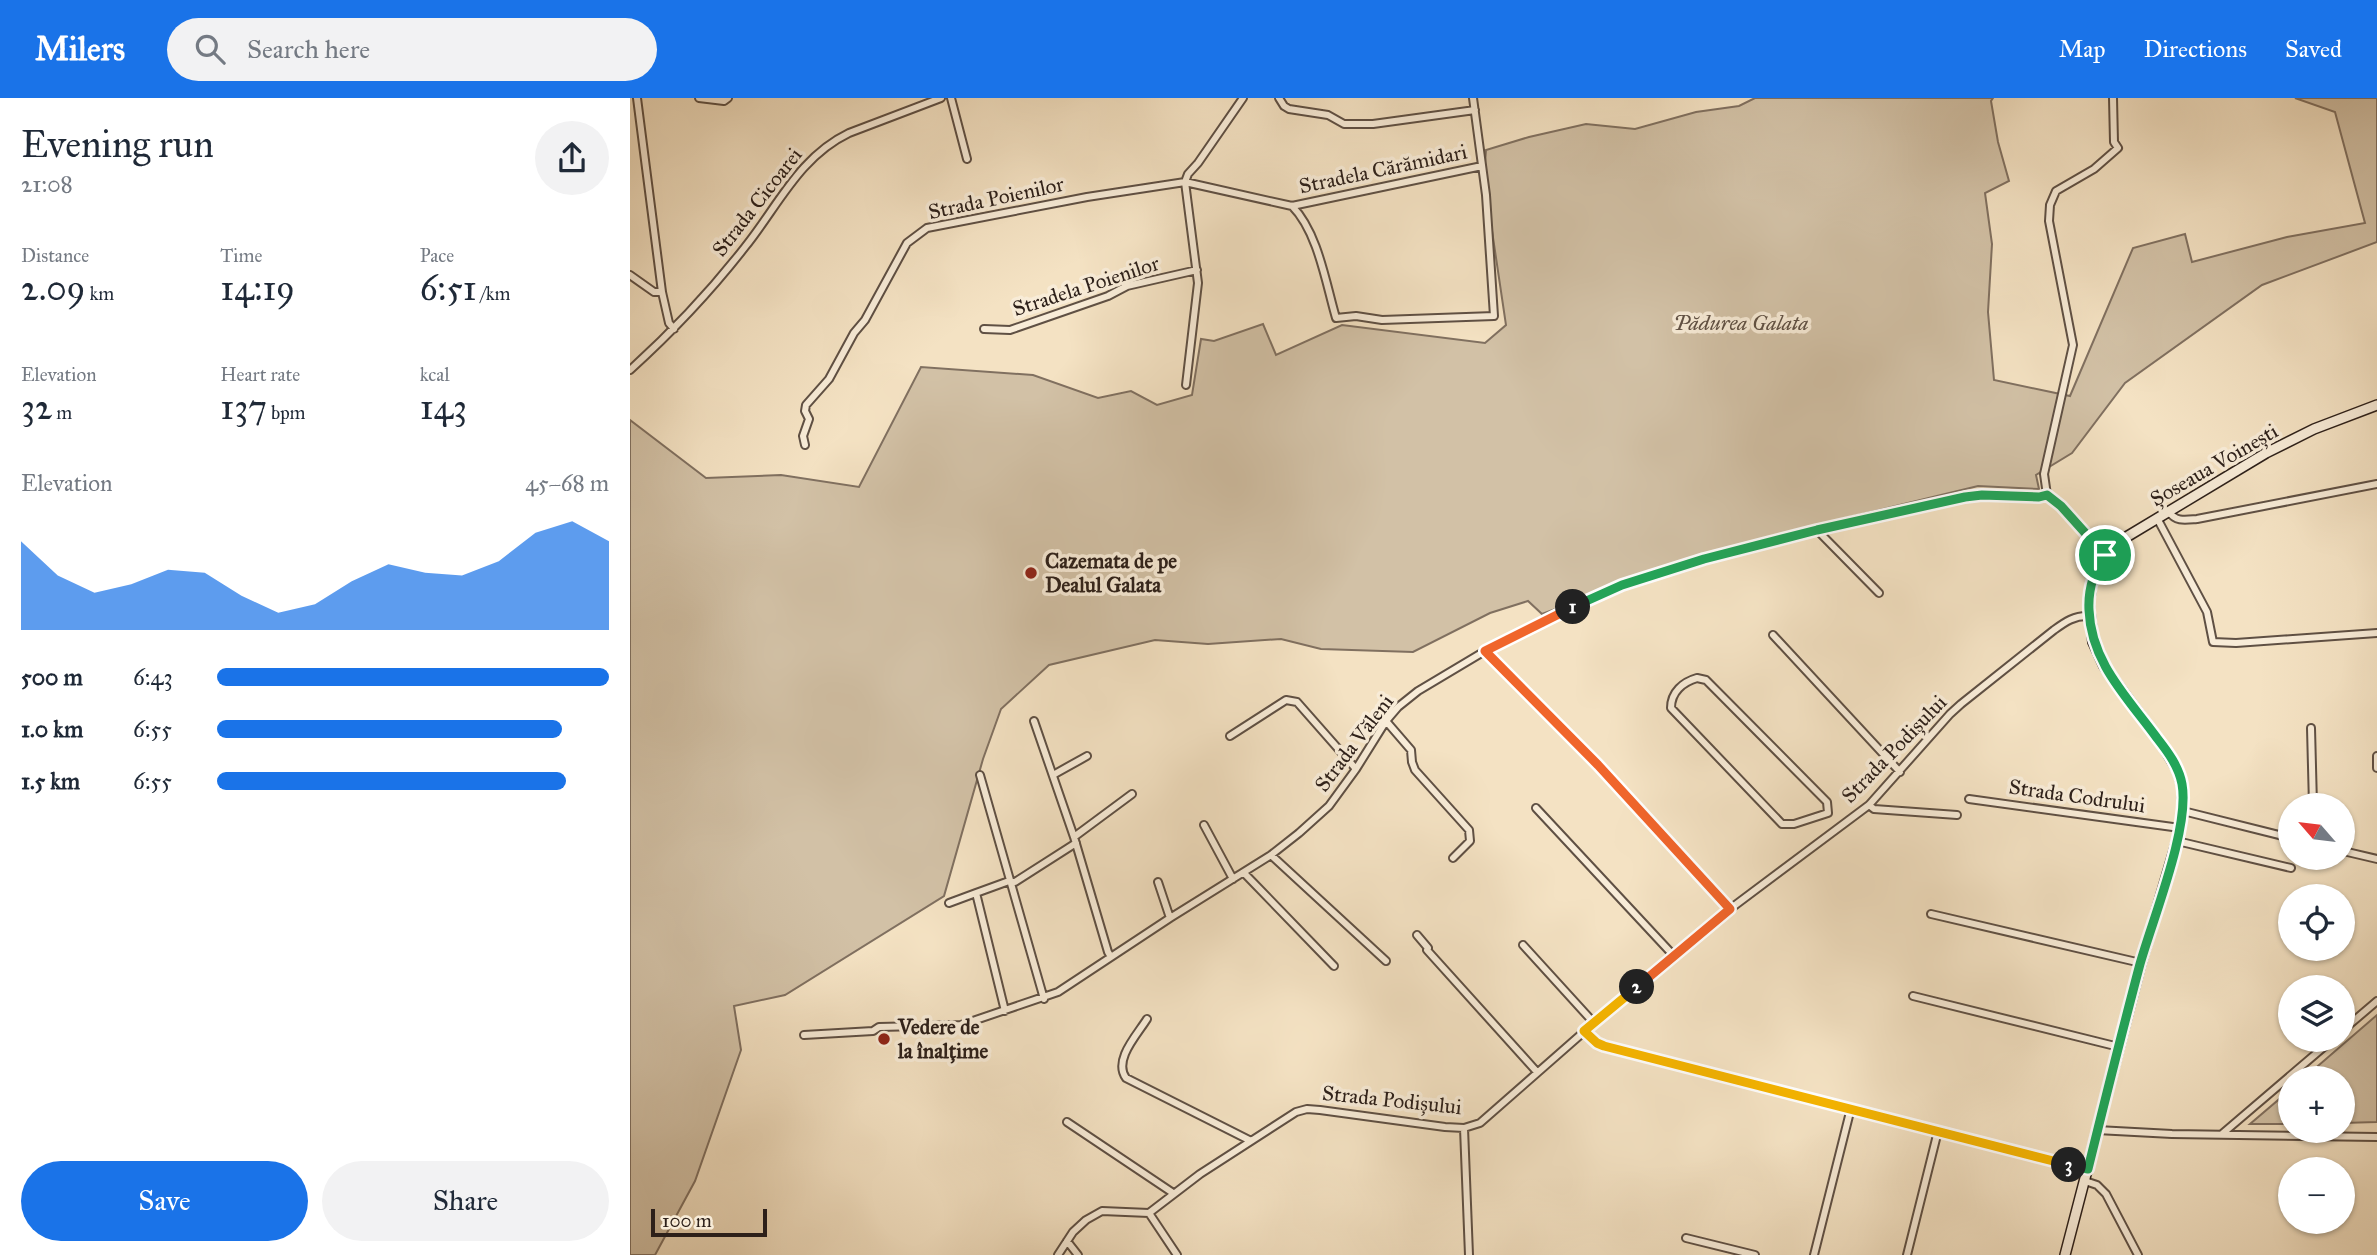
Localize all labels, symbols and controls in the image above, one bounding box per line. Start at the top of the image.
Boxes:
search box [167,18,657,81]
text: Milers [35,29,125,69]
icon: search [191,30,229,68]
text: Search here [247,33,370,65]
text: Map [2059,34,2106,64]
text: Directions [2144,34,2247,64]
text: Saved [2285,34,2342,64]
text: Evening run [21,121,214,167]
button: share [535,121,609,195]
street label: Stradela Cărămidari [1297,138,1470,199]
street label: Strada Cicoarei [706,142,808,262]
text: 21:08 [21,170,73,198]
street label: Strada Poienilor [926,171,1066,225]
text: Distance [21,244,89,267]
text: Time [220,244,262,267]
text: Pace [420,244,454,267]
street label: Stradela Poienilor [1009,250,1163,322]
text: 2.09 [21,267,85,310]
text: 14:19 [220,267,295,310]
text: 6:51 [420,267,477,310]
text: km [85,282,114,305]
text: /km [477,282,511,305]
park label: Pădurea Galata [1673,310,1809,336]
text: Elevation [21,363,96,386]
text: Heart rate [220,363,300,386]
text: kcal [420,363,450,386]
text: 32 [21,386,52,429]
text: 137 [220,386,267,429]
text: 143 [420,386,467,429]
text: m [52,401,72,424]
text: bpm [267,401,306,424]
street label: Șoseaua Voinești [2145,418,2283,512]
text: Elevation [21,469,112,497]
text: 45–68 m [525,469,609,497]
pin [2075,525,2135,585]
icon: arrive [2086,536,2124,574]
place label: Cazemata de pe Dealul Galata [1045,548,1177,598]
marker: Cazemata de pe Dealul Galata [1023,565,1039,581]
pin: 1 [1556,589,1590,624]
text: 1 [1569,595,1576,618]
text: 500 m [21,663,83,691]
text: 6:43 [133,663,173,691]
street label: Strada Văleni [1309,689,1399,797]
street label: Strada Podișului [1836,689,1952,808]
text: 1.0 km [21,715,83,743]
text: 6:55 [133,715,172,743]
text: 1.5 km [21,767,80,795]
text: 6:55 [133,767,172,795]
street label: Strada Codrului [2007,774,2147,818]
north arrow [2278,793,2356,870]
map controls [2278,793,2355,1234]
button: locate [2278,884,2355,961]
pin: 2 [1620,970,1654,1004]
text: 2 [1632,975,1641,998]
button: layers [2278,975,2355,1052]
place label: Vedere de la înalțime [897,1014,989,1064]
marker: Vedere de la înalțime [876,1031,892,1047]
button: + [2278,1066,2355,1143]
street label: Strada Podișului [1321,1080,1463,1120]
pin: 3 [2052,1148,2086,1182]
text: 3 [2065,1153,2072,1176]
button: − [2278,1157,2355,1234]
button: Save [21,1161,308,1241]
button: Share [322,1161,609,1241]
scale bar [651,1206,766,1238]
text: 100 m [662,1209,712,1232]

